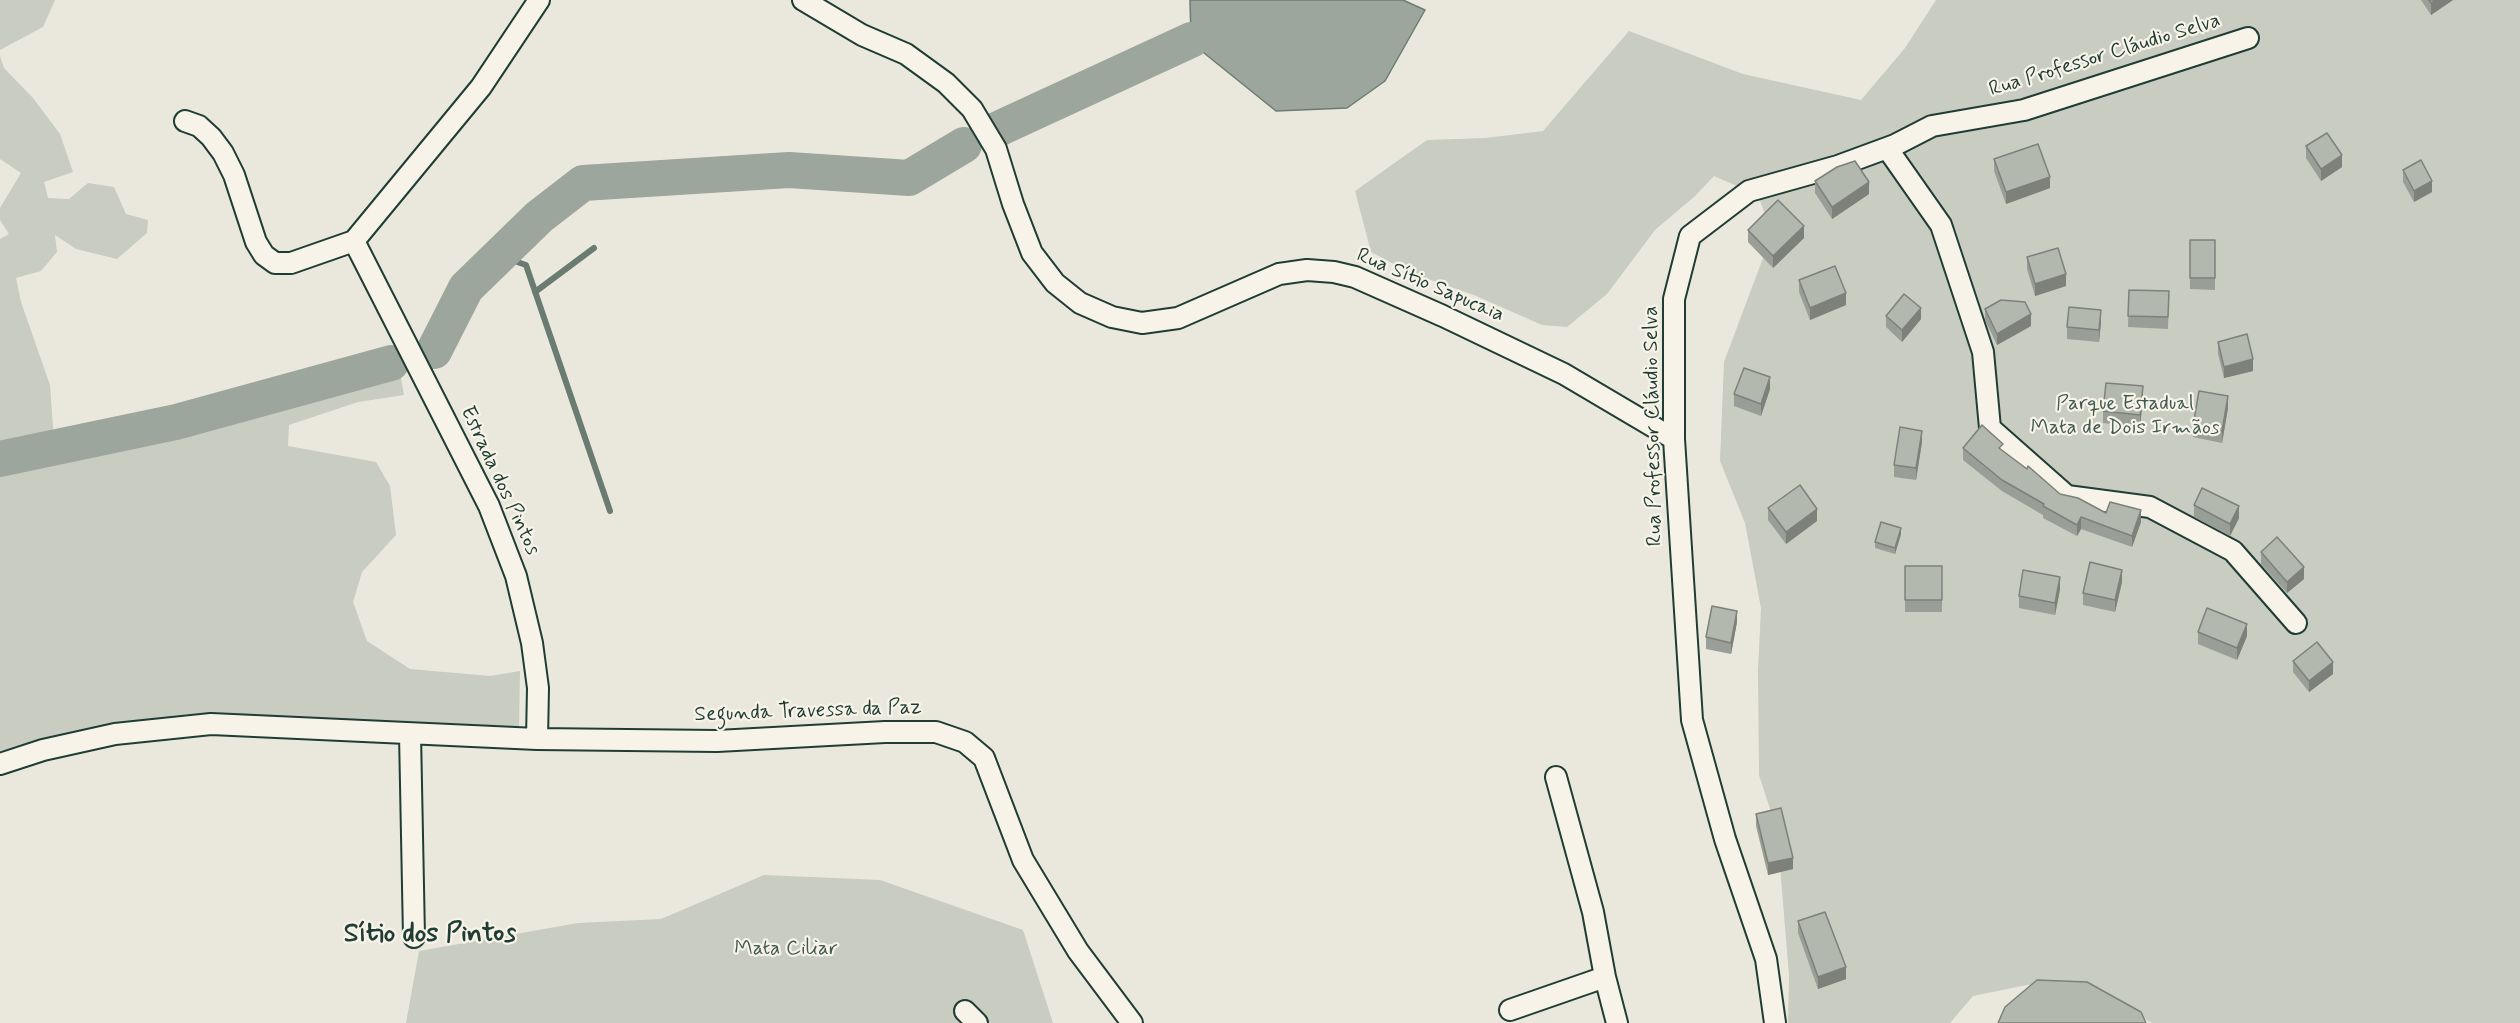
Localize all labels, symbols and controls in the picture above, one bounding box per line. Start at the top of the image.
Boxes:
street label: Rua Professor Cláudio Selva [1986,9,2224,103]
street label: Rua Sítio Sapucaia [1352,244,1508,328]
street label: Rua Professor Cláudio Selva [1639,306,1669,546]
park label: Parque Estadual Mata de Dois Irmãos [2031,392,2219,442]
street label: Estrada dos Pintos [453,403,545,559]
street label: Segunda Travessa da Paz [694,695,922,729]
district label: Sítio dos Pintos [344,919,516,951]
park label: Mata Ciliar [734,937,838,963]

